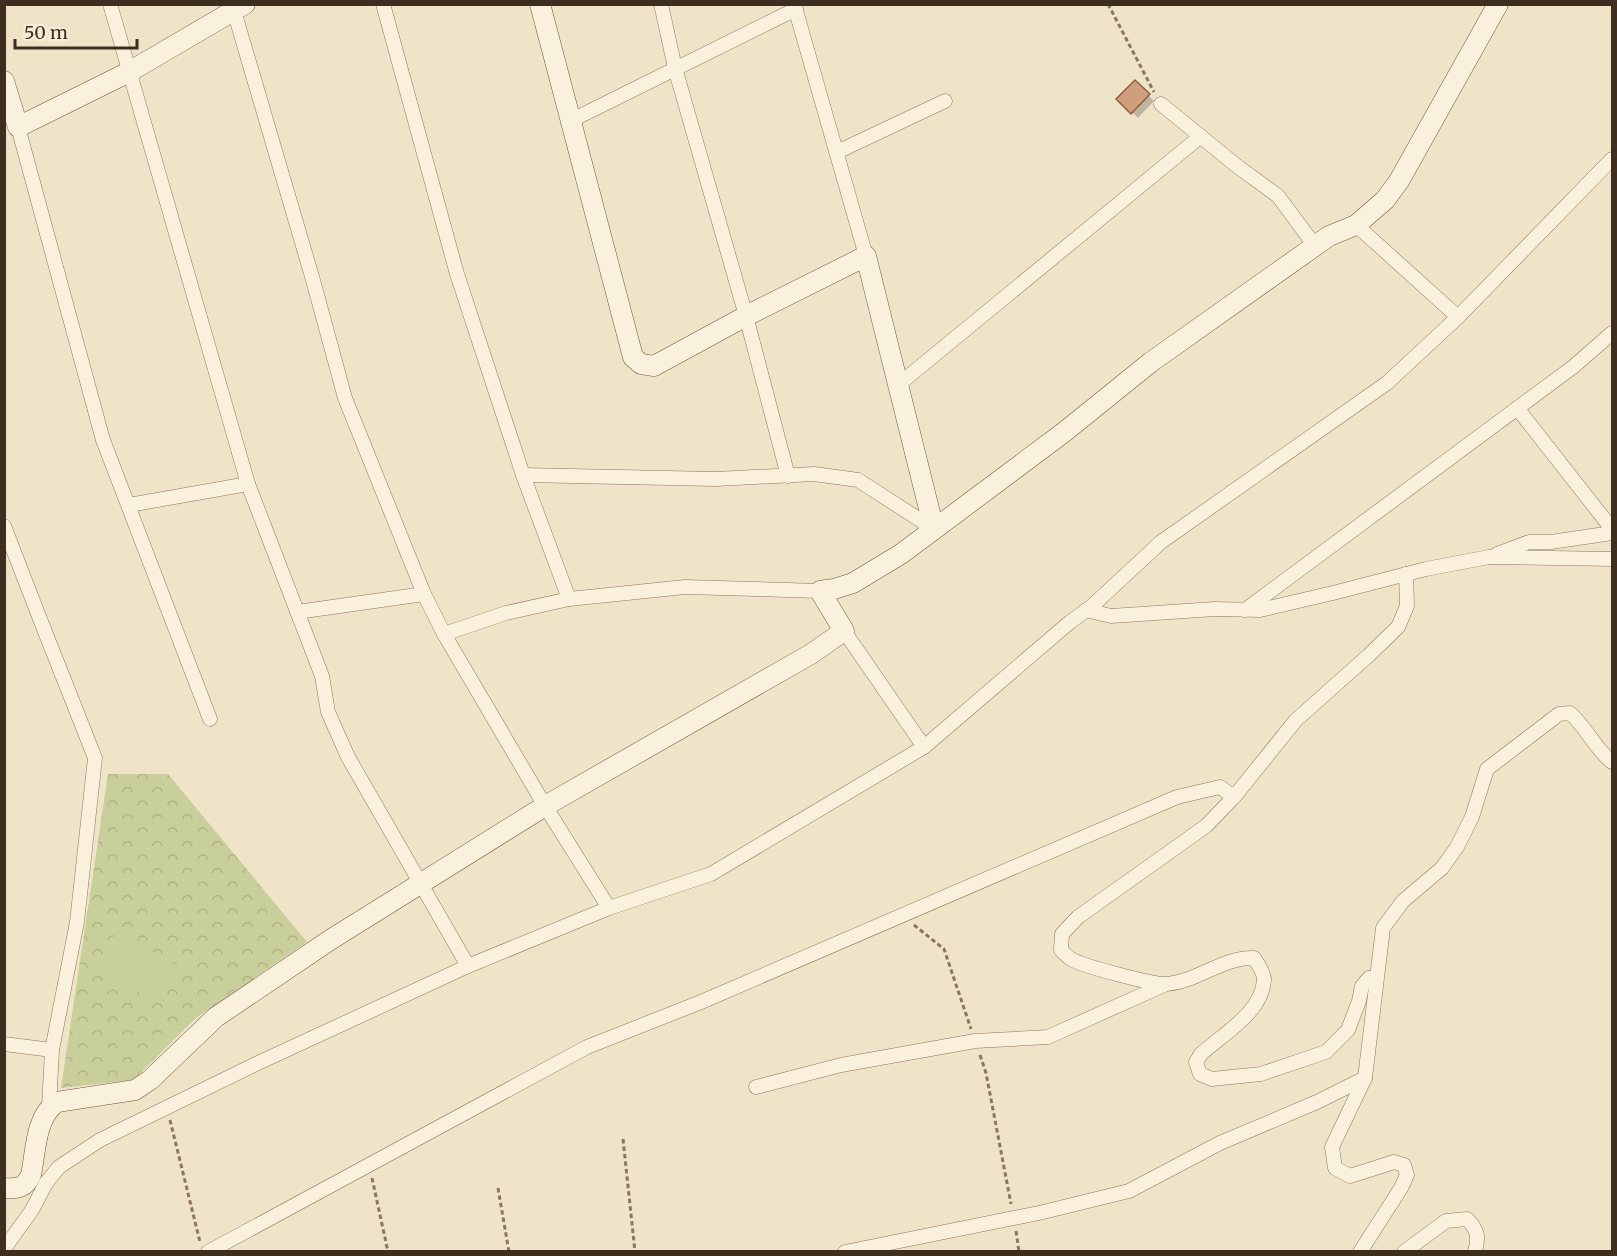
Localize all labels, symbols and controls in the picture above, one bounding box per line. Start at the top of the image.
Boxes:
scale bar [15,12,136,50]
text: 50 m [24,21,68,44]

